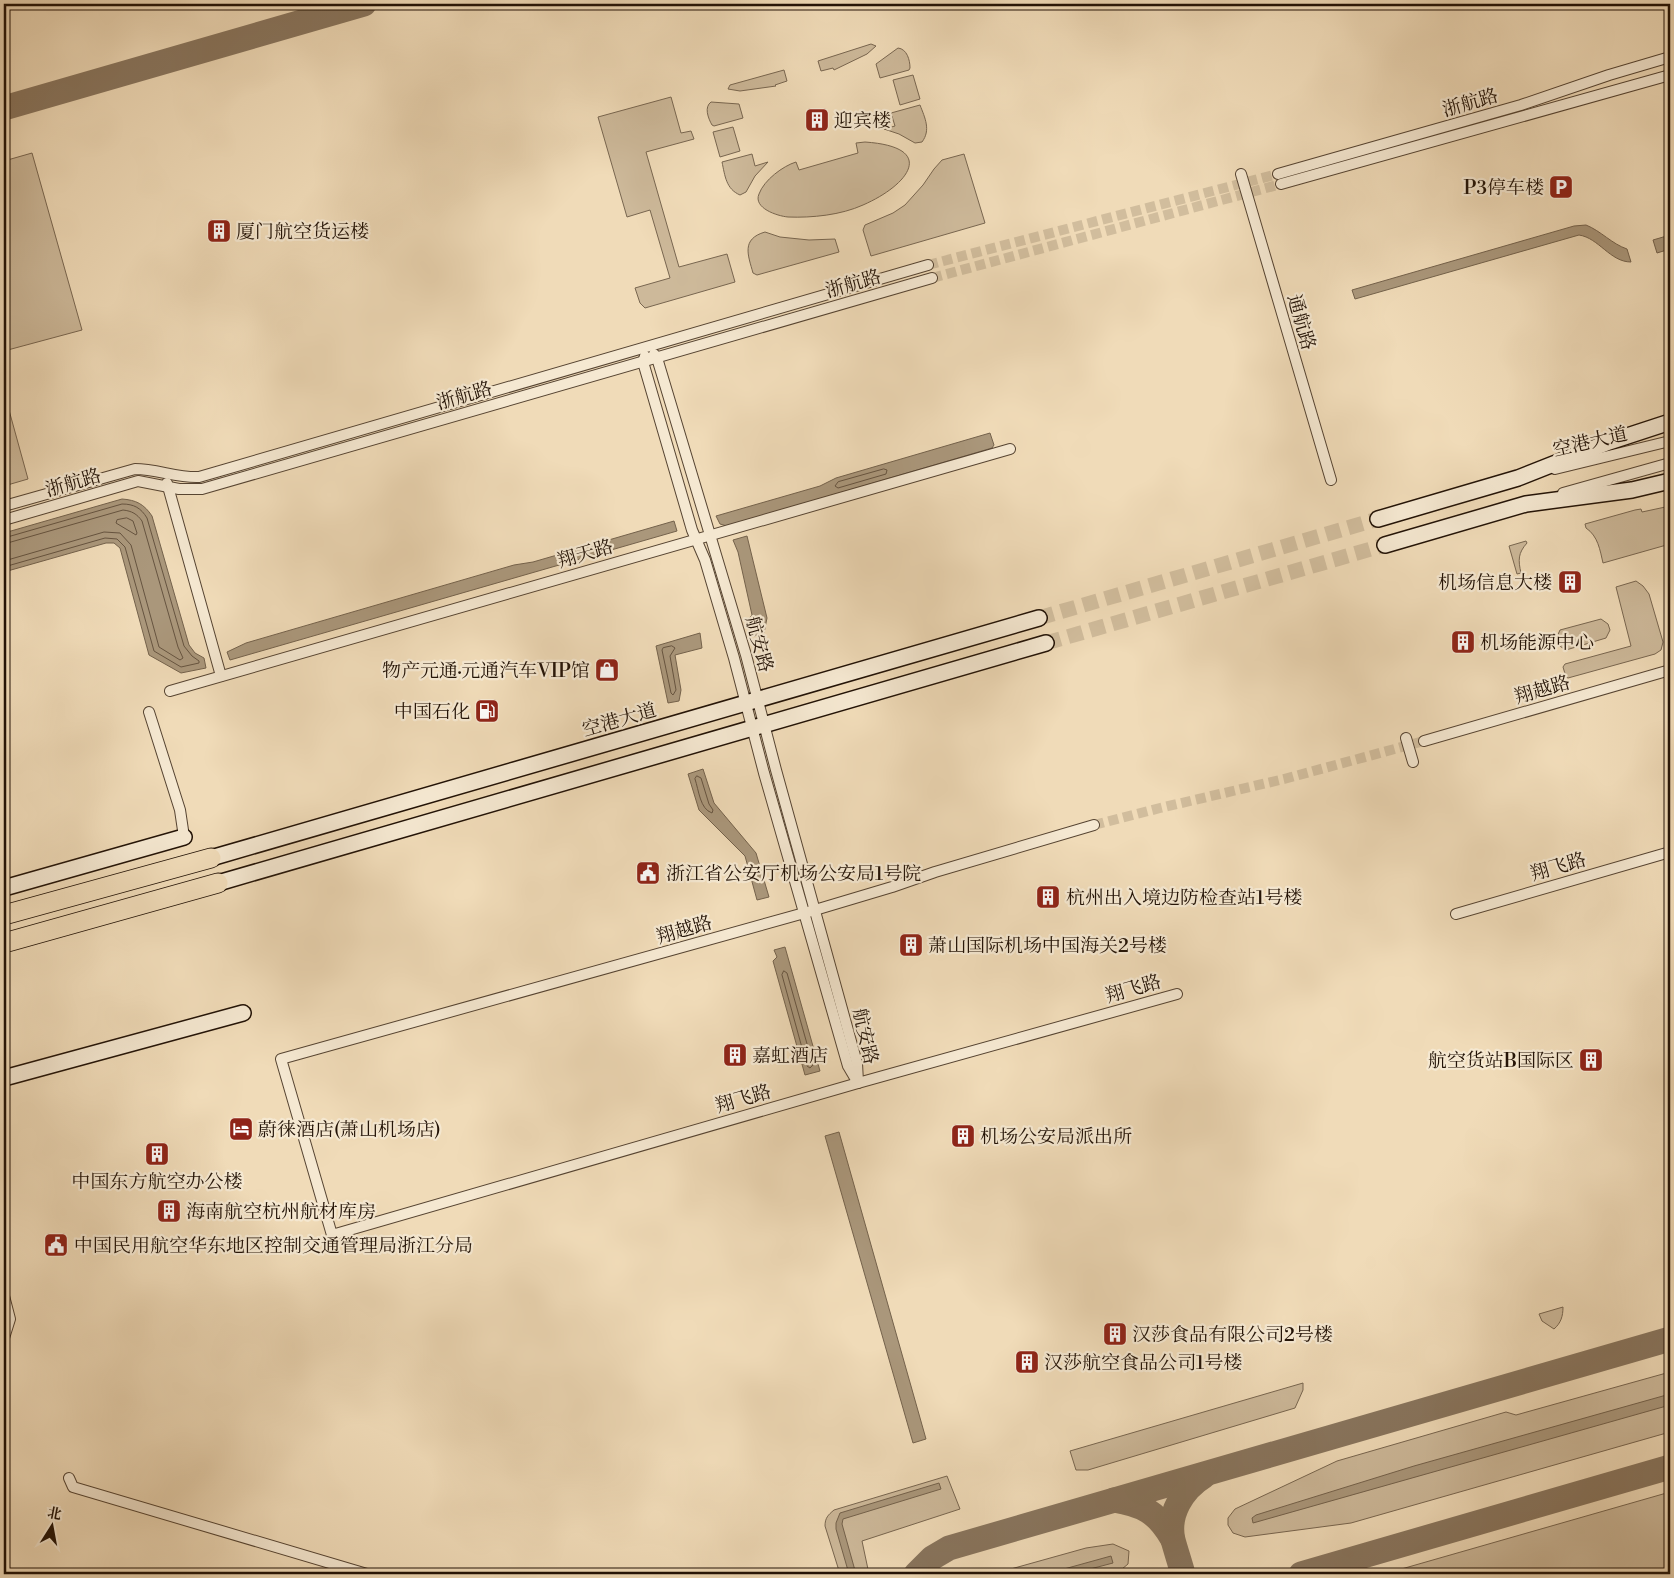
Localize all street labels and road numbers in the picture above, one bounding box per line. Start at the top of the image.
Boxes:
street label: 浙航路 [1440,84,1501,122]
street label: 浙航路 [823,265,884,303]
street label: 通航路 [1282,292,1320,353]
street label: 浙航路 [434,377,495,415]
street label: 空港大道 [1550,422,1630,462]
street label: 浙航路 [43,464,104,502]
street label: 翔天路 [555,535,616,573]
street label: 航安路 [740,614,778,675]
street label: 翔越路 [1512,671,1573,709]
street label: 空港大道 [579,698,659,742]
street label: 翔飞路 [1528,848,1589,886]
street label: 翔越路 [654,911,715,949]
street label: 翔飞路 [1103,970,1164,1008]
street label: 航安路 [847,1006,883,1067]
street label: 翔飞路 [713,1080,774,1118]

